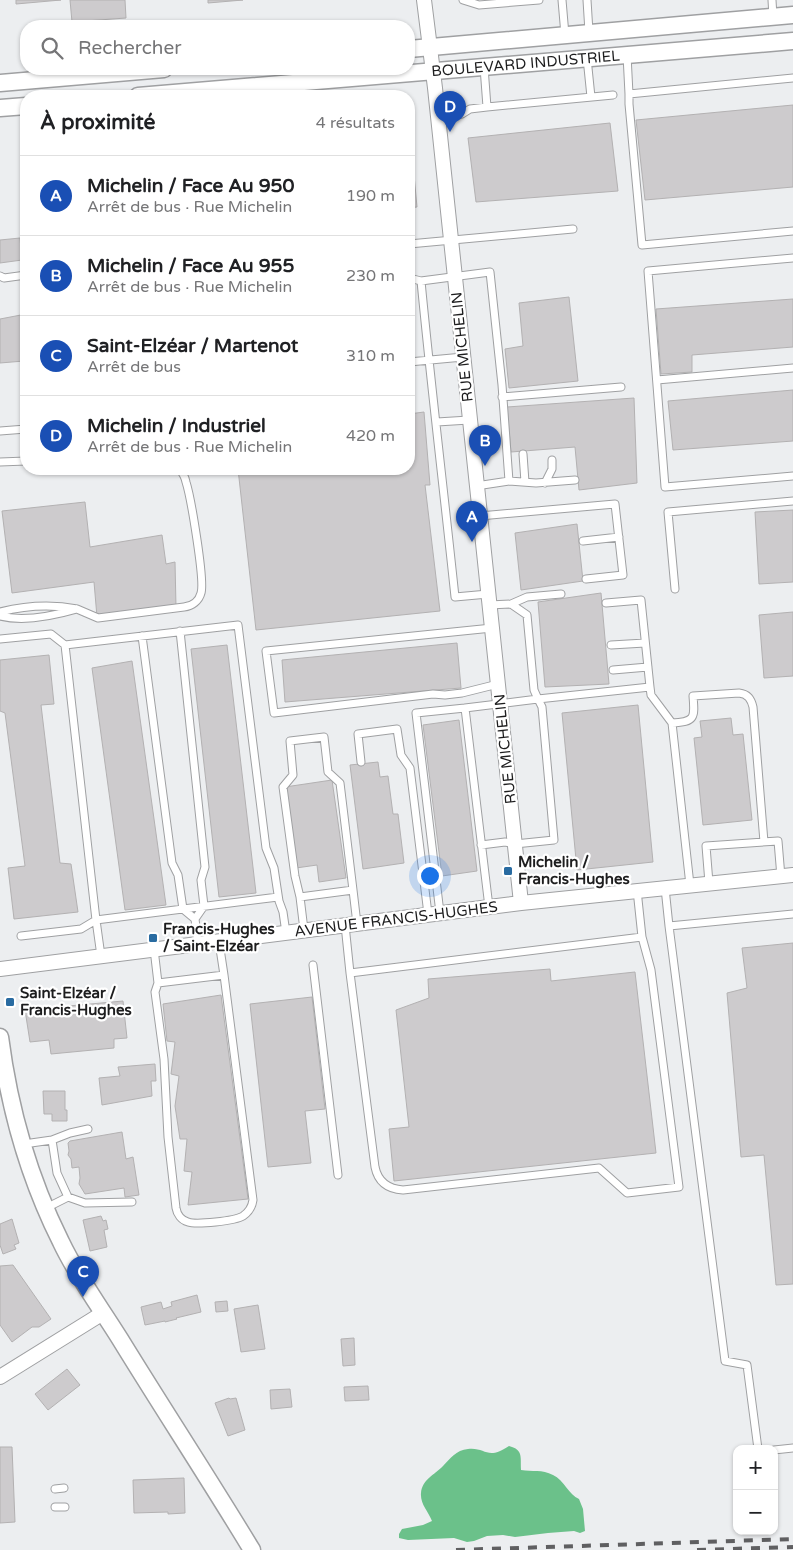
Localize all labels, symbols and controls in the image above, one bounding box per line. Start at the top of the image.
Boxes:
search box [20,20,415,75]
icon: search [38,34,66,62]
text: Rechercher [78,37,181,59]
street label: BOULEVARD INDUSTRIEL [431,47,621,80]
pin: D [434,91,466,132]
text: À proximité [40,110,155,135]
text: 4 résultats [316,113,395,133]
text: Michelin / Face Au 950 [87,175,294,197]
text: A [50,186,62,206]
text: 190 m [346,186,395,206]
text: Arrêt de bus · Rue Michelin [87,197,292,217]
text: Michelin / Face Au 955 [87,255,294,277]
text: B [50,266,62,286]
text: 230 m [346,266,395,286]
text: Arrêt de bus · Rue Michelin [87,277,292,297]
street label: RUE MICHELIN [447,291,477,403]
text: Saint-Elzéar / Martenot [87,335,298,357]
text: C [50,346,62,366]
text: 310 m [346,346,395,366]
text: Arrêt de bus [87,357,181,377]
text: Michelin / Industriel [87,415,266,437]
pin: B [469,425,501,466]
text: D [50,426,62,446]
text: 420 m [346,426,395,446]
text: Arrêt de bus · Rue Michelin [87,437,292,457]
pin: A [456,501,488,542]
street label: RUE MICHELIN [490,693,520,805]
place label: Michelin / Francis-Hughes [518,853,630,889]
your location [417,863,443,889]
marker: Michelin / Francis-Hughes [502,865,514,877]
street label: AVENUE FRANCIS-HUGHES [293,898,499,940]
place label: Francis-Hughes / Saint-Elzéar [163,920,275,955]
marker: Francis-Hughes / Saint-Elzéar [147,932,159,944]
place label: Saint-Elzéar / Francis-Hughes [20,984,132,1020]
marker: Saint-Elzéar / Francis-Hughes [4,996,16,1008]
pin: C [67,1256,99,1297]
map controls [733,1445,778,1535]
button: + [733,1445,778,1490]
button: − [733,1490,778,1535]

